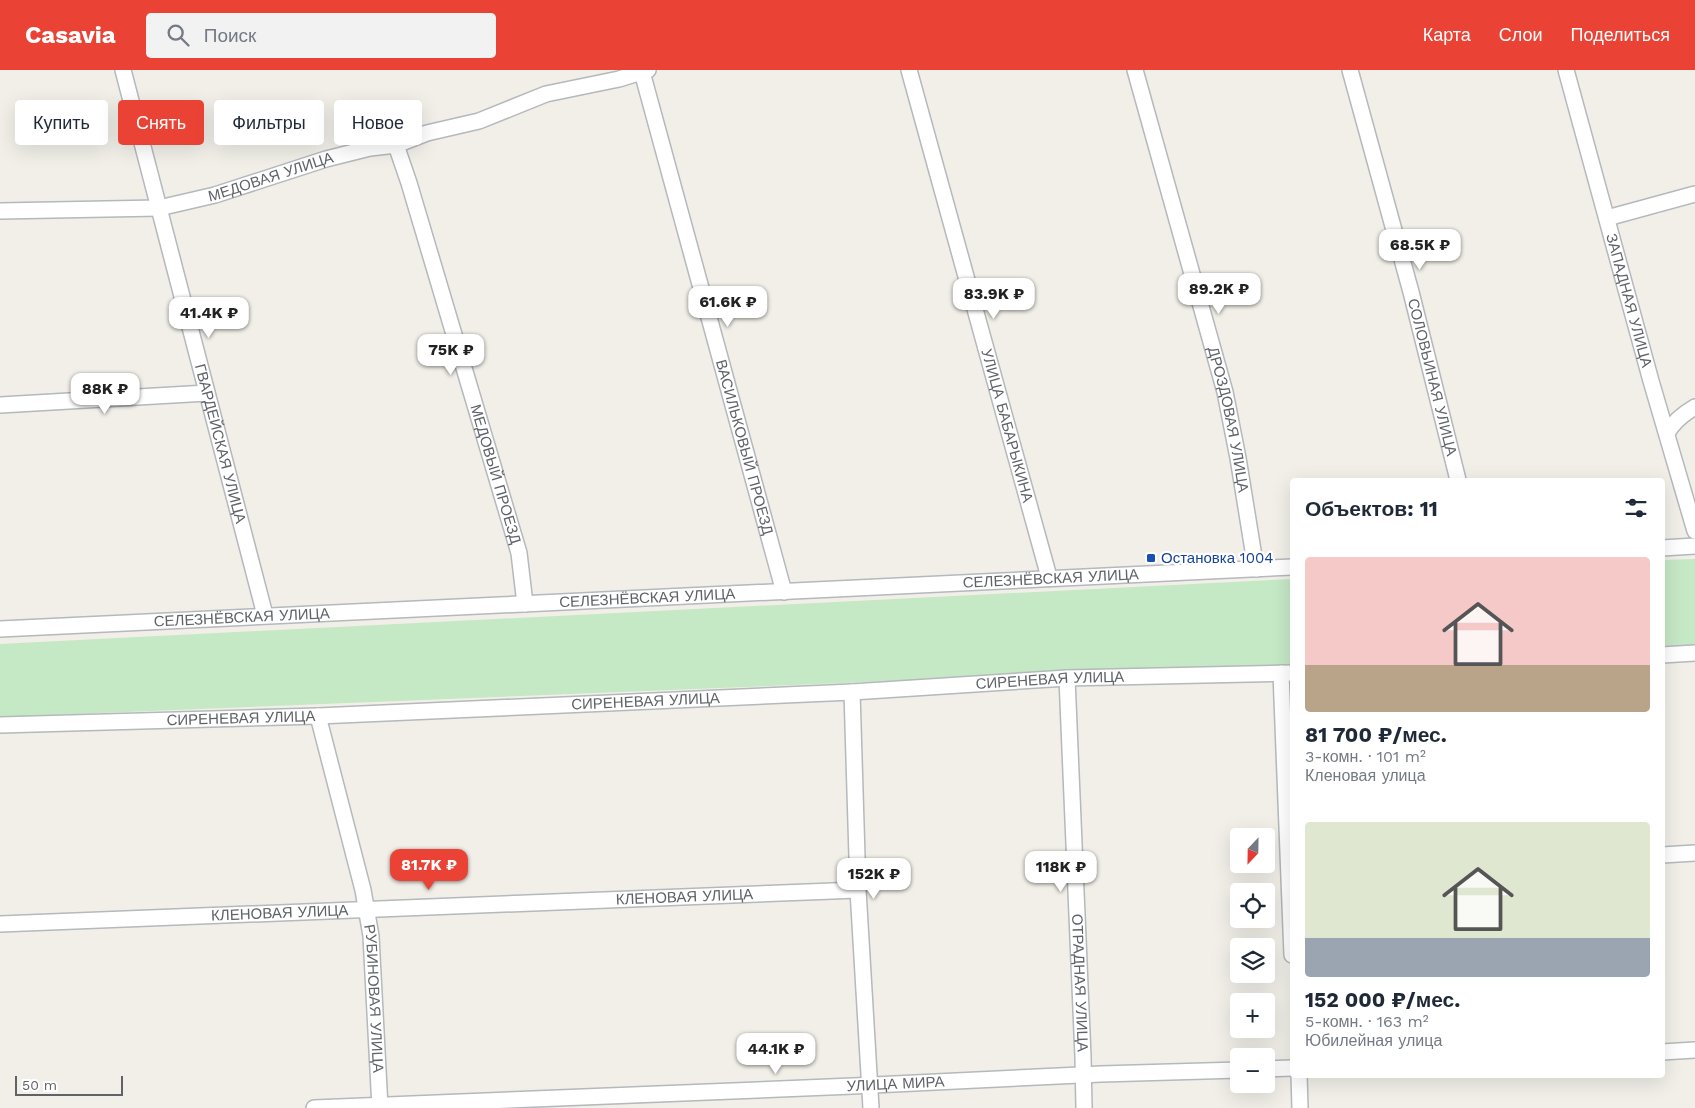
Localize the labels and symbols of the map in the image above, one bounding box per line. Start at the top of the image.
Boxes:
street label: МЕДОВАЯ УЛИЦА [206,149,335,205]
pin: 68.5K ₽ [1374,228,1466,271]
street label: ЗАПАДНАЯ УЛИЦА [1602,232,1656,369]
pin: 89.2K ₽ [1173,272,1265,315]
pin: 83.9K ₽ [948,278,1040,320]
pin: 61.6K ₽ [682,286,774,328]
pin: 41.4K ₽ [163,296,255,339]
street label: СОЛОВЬИНАЯ УЛИЦА [1404,296,1461,458]
pin: 75K ₽ [416,334,486,376]
street label: ДРОЗДОВАЯ УЛИЦА [1204,345,1252,494]
street label: УЛИЦА БАБАРЫКИНА [977,347,1037,505]
street label: ВАСИЛЬКОВЫЙ ПРОЕЗД [712,358,777,537]
street label: ГВАРДЕЙСКАЯ УЛИЦА [191,362,250,525]
pin: 88K ₽ [70,372,140,415]
street label: МЕДОВЫЙ ПРОЕЗД [466,402,525,546]
place label: Остановка 1004 [1161,549,1274,567]
marker: Остановка 1004 [1145,552,1157,564]
street label: СЕЛЕЗНЁВСКАЯ УЛИЦА [962,565,1139,592]
street label: СЕЛЕЗНЁВСКАЯ УЛИЦА [559,585,736,611]
street label: СЕЛЕЗНЁВСКАЯ УЛИЦА [153,604,330,631]
street label: СИРЕНЕВАЯ УЛИЦА [975,668,1124,693]
street label: СИРЕНЕВАЯ УЛИЦА [571,689,720,714]
street label: СИРЕНЕВАЯ УЛИЦА [166,707,316,729]
north arrow [1230,828,1275,872]
pin: 81.7K ₽ [383,848,475,891]
pin: 118K ₽ [1020,850,1102,893]
pin: 152K ₽ [833,858,915,900]
street label: КЛЕНОВАЯ УЛИЦА [615,885,753,909]
street label: КЛЕНОВАЯ УЛИЦА [211,901,349,925]
street label: ОТРАДНАЯ УЛИЦА [1068,913,1092,1052]
street label: РУБИНОВАЯ УЛИЦА [360,923,387,1073]
pin: 44.1K ₽ [730,1032,822,1075]
scale bar [15,1073,122,1096]
street label: УЛИЦА МИРА [846,1073,945,1095]

